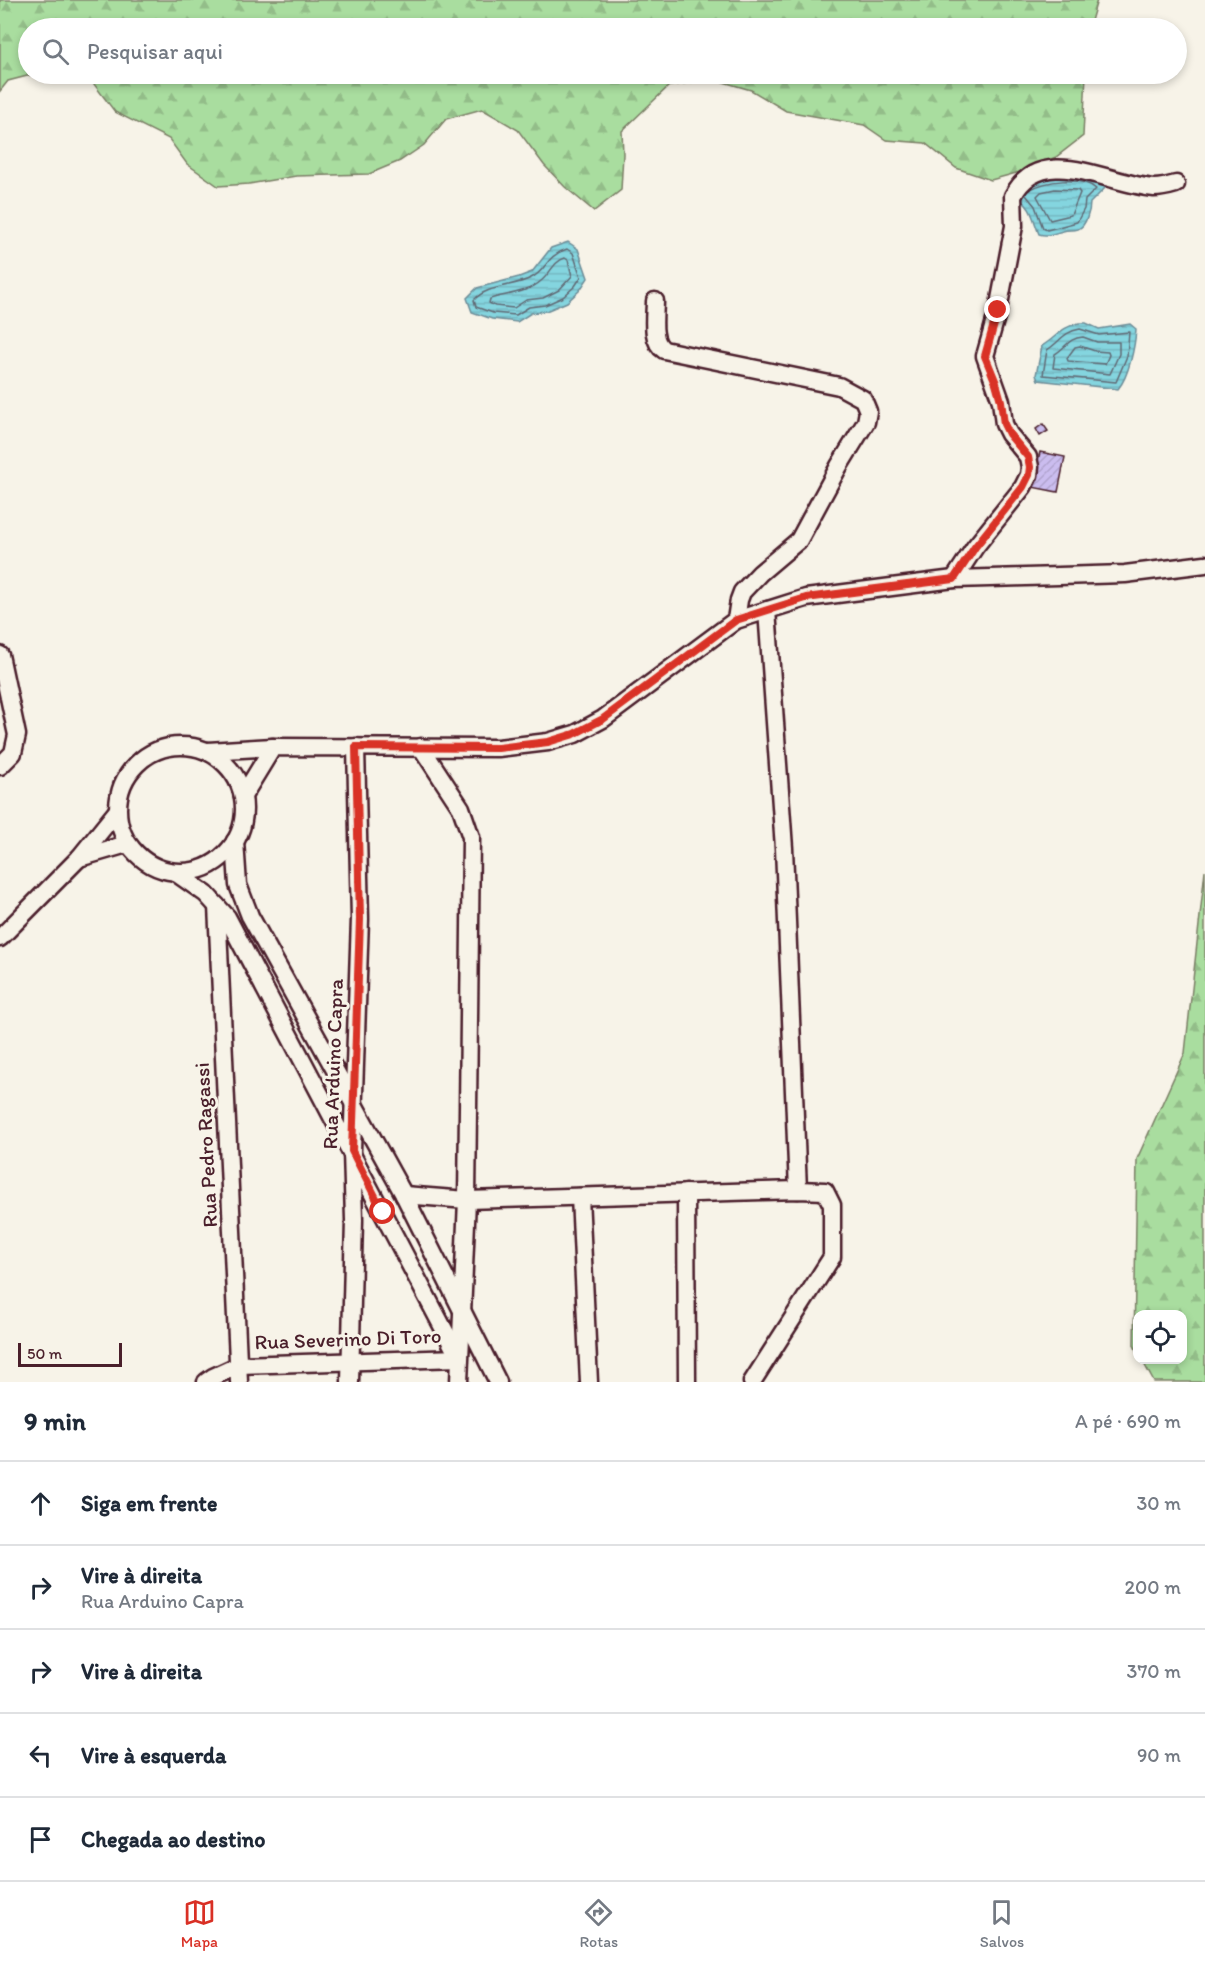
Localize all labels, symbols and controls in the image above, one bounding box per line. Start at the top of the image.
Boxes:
search box [18,18,1187,84]
icon: search [39,35,72,68]
text: Pesquisar aqui [87,38,223,65]
route end [984,296,1010,322]
street label: Rua Arduino Capra [317,978,348,1150]
street label: Rua Pedro Ragassi [189,1062,222,1228]
route start [369,1198,395,1224]
map controls [1133,1310,1187,1364]
button: locate [1133,1310,1187,1364]
street label: Rua Severino Di Toro [254,1323,442,1354]
scale bar [18,1340,122,1368]
text: 50 m [27,1344,62,1363]
text: 9 min [24,1405,86,1437]
text: A pé · 690 m [1075,1409,1181,1433]
icon: ahead [24,1487,57,1520]
text: Siga em frente [81,1490,217,1517]
text: 30 m [1136,1491,1181,1515]
text: Vire à direita [81,1562,202,1589]
icon: right [24,1571,57,1604]
text: 200 m [1125,1575,1181,1599]
text: Rua Arduino Capra [81,1589,244,1613]
icon: right [24,1655,57,1688]
text: Vire à direita [81,1658,202,1685]
text: 370 m [1127,1659,1181,1683]
icon: left [24,1739,57,1772]
text: Vire à esquerda [81,1742,226,1769]
text: 90 m [1137,1743,1181,1767]
icon: arrive [24,1823,57,1856]
text: Chegada ao destino [81,1826,265,1853]
tab: Mapa [181,1896,218,1951]
tab: Rotas [579,1896,618,1951]
tab: Salvos [980,1896,1024,1951]

